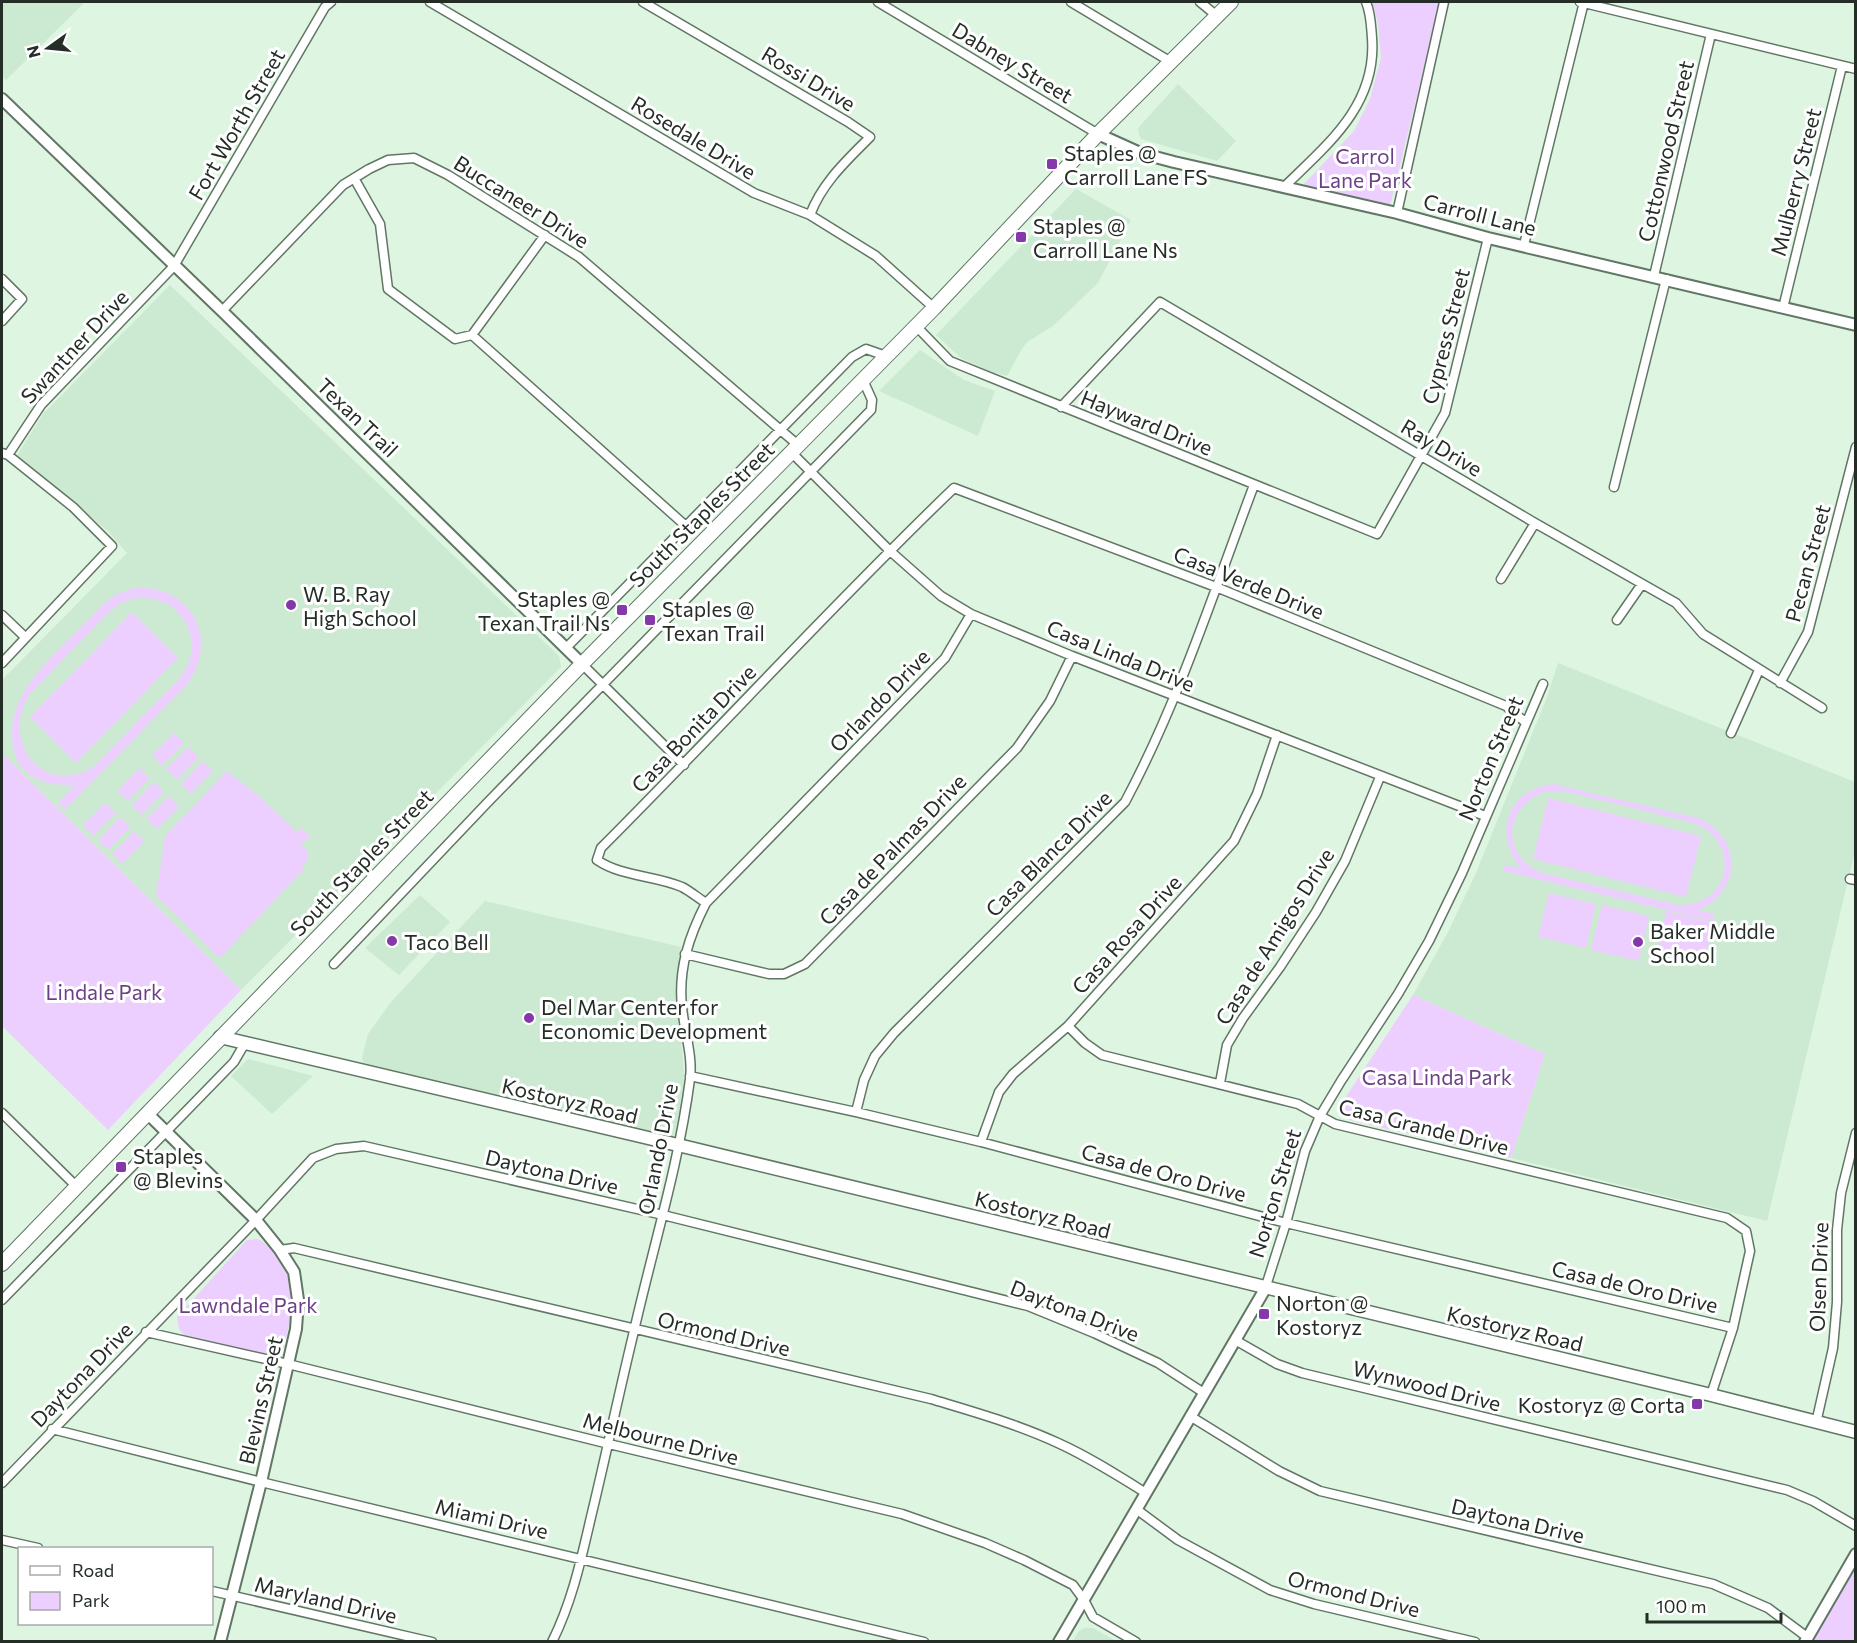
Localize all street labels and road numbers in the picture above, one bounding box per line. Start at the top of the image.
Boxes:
street label: Dabney Street [948,16,1078,108]
street label: Rossi Drive [758,40,860,116]
street label: Fort Worth Street [183,44,289,204]
street label: Cottonwood Street [1632,58,1698,244]
street label: Rosedale Drive [627,90,761,184]
street label: Mulberry Street [1765,105,1825,259]
street label: Buccaneer Drive [450,149,594,253]
street label: Carroll Lane [1421,188,1539,240]
street label: Cypress Street [1416,266,1474,406]
street label: Swantner Drive [15,284,133,408]
street label: Texan Trail [312,372,404,462]
street label: Hayward Drive [1077,384,1217,460]
street label: Ray Drive [1397,413,1487,481]
street label: South Staples Street [623,436,779,592]
street label: Pecan Street [1779,501,1835,625]
street label: Casa Verde Drive [1170,540,1328,624]
street label: Casa Linda Drive [1043,614,1199,696]
street label: Orlando Drive [824,643,934,757]
street label: Casa Bonita Drive [626,659,760,797]
street label: Norton Street [1452,692,1528,824]
street label: Casa de Palmas Drive [813,768,971,930]
street label: South Staples Street [284,783,438,941]
street label: Casa Blanca Drive [980,785,1116,921]
street label: Casa de Amigos Drive [1210,843,1338,1029]
street label: Casa Rosa Drive [1066,870,1186,998]
street label: Kostoryz Road [499,1072,641,1128]
street label: Orlando Drive [632,1081,682,1217]
street label: Casa Grande Drive [1336,1093,1512,1159]
street label: Norton Street [1243,1126,1305,1260]
street label: Casa de Oro Drive [1079,1138,1249,1206]
street label: Daytona Drive [483,1144,621,1198]
street label: Kostoryz Road [973,1185,1113,1243]
street label: Olsen Drive [1804,1222,1832,1332]
street label: Casa de Oro Drive [1550,1255,1720,1317]
street label: Daytona Drive [1007,1274,1143,1346]
street label: Kostoryz Road [1444,1300,1586,1356]
street label: Ormond Drive [655,1306,793,1360]
street label: Daytona Drive [25,1316,137,1432]
street label: Blevins Street [233,1333,287,1467]
street label: Wynwood Drive [1350,1355,1504,1415]
street label: Melbourne Drive [581,1407,741,1469]
street label: Miami Drive [433,1493,551,1543]
street label: Daytona Drive [1449,1493,1587,1547]
street label: Ormond Drive [1285,1564,1423,1622]
street label: Maryland Drive [252,1570,400,1628]

